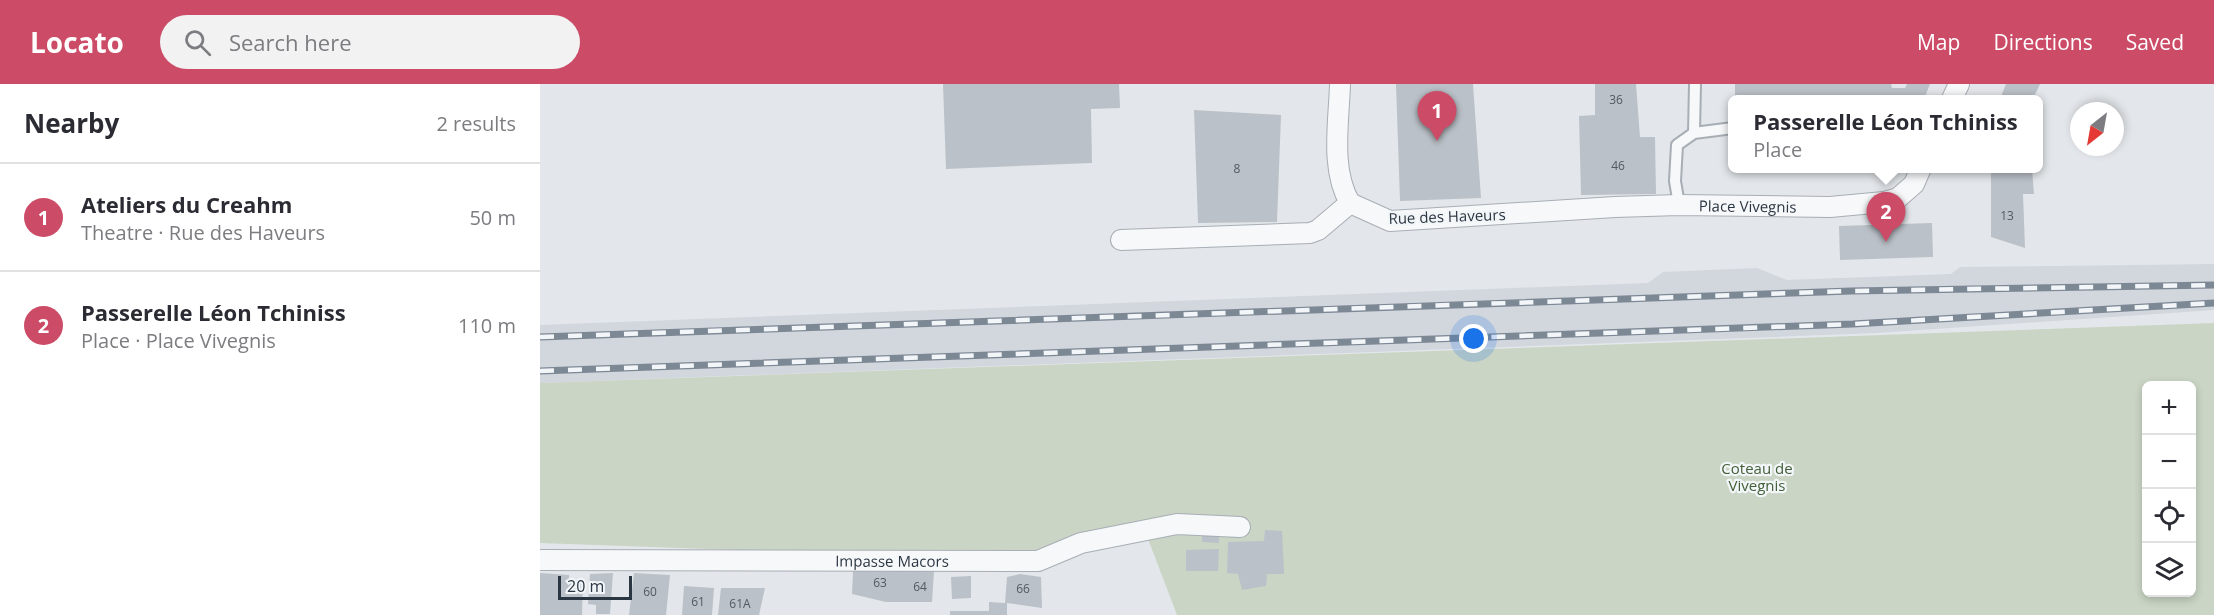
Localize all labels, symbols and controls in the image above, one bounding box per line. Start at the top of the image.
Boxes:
search box [160,15,580,69]
text: Locato [30,23,124,61]
icon: search [181,26,214,59]
text: Search here [229,27,352,57]
text: Map [1917,28,1960,56]
text: Directions [1993,28,2093,56]
text: Saved [2126,28,2184,56]
house number: 36 [1609,91,1623,108]
pin: 1 [1418,92,1456,141]
popup [1728,95,2043,173]
north arrow [2070,102,2124,156]
text: Nearby [24,105,119,141]
text: Passerelle Léon Tchiniss [1753,106,2018,136]
text: 2 results [436,110,516,137]
text: Place [1753,136,1802,163]
house number: 46 [1611,157,1625,174]
house number: 8 [1234,160,1241,177]
text: Ateliers du Creahm [81,189,292,219]
pin: 2 [1866,192,1906,242]
street label: Place Vivegnis [1699,195,1797,217]
text: 1 [38,204,49,231]
text: 50 m [469,204,516,231]
street label: Rue des Haveurs [1388,204,1506,228]
house number: 13 [2000,207,2014,224]
text: Theatre · Rue des Haveurs [81,219,325,246]
text: Passerelle Léon Tchiniss [81,297,346,327]
text: 2 [38,312,49,339]
text: 110 m [458,312,516,339]
your location [1459,324,1488,353]
text: Place · Place Vivegnis [81,327,276,354]
map controls [2142,381,2196,597]
button: + [2142,381,2196,435]
button: − [2142,435,2196,489]
park label: Coteau de Vivegnis [1721,458,1793,495]
button: locate [2142,489,2196,543]
button: layers [2142,543,2196,597]
street label: Impasse Macors [835,551,949,571]
scale bar [558,573,632,600]
house number: 63 [873,574,887,591]
text: 20 m [567,575,604,597]
house number: 64 [913,578,927,595]
house number: 66 [1016,580,1030,597]
house number: 60 [643,583,657,600]
house number: 61 [691,593,705,610]
house number: 61A [729,595,751,612]

